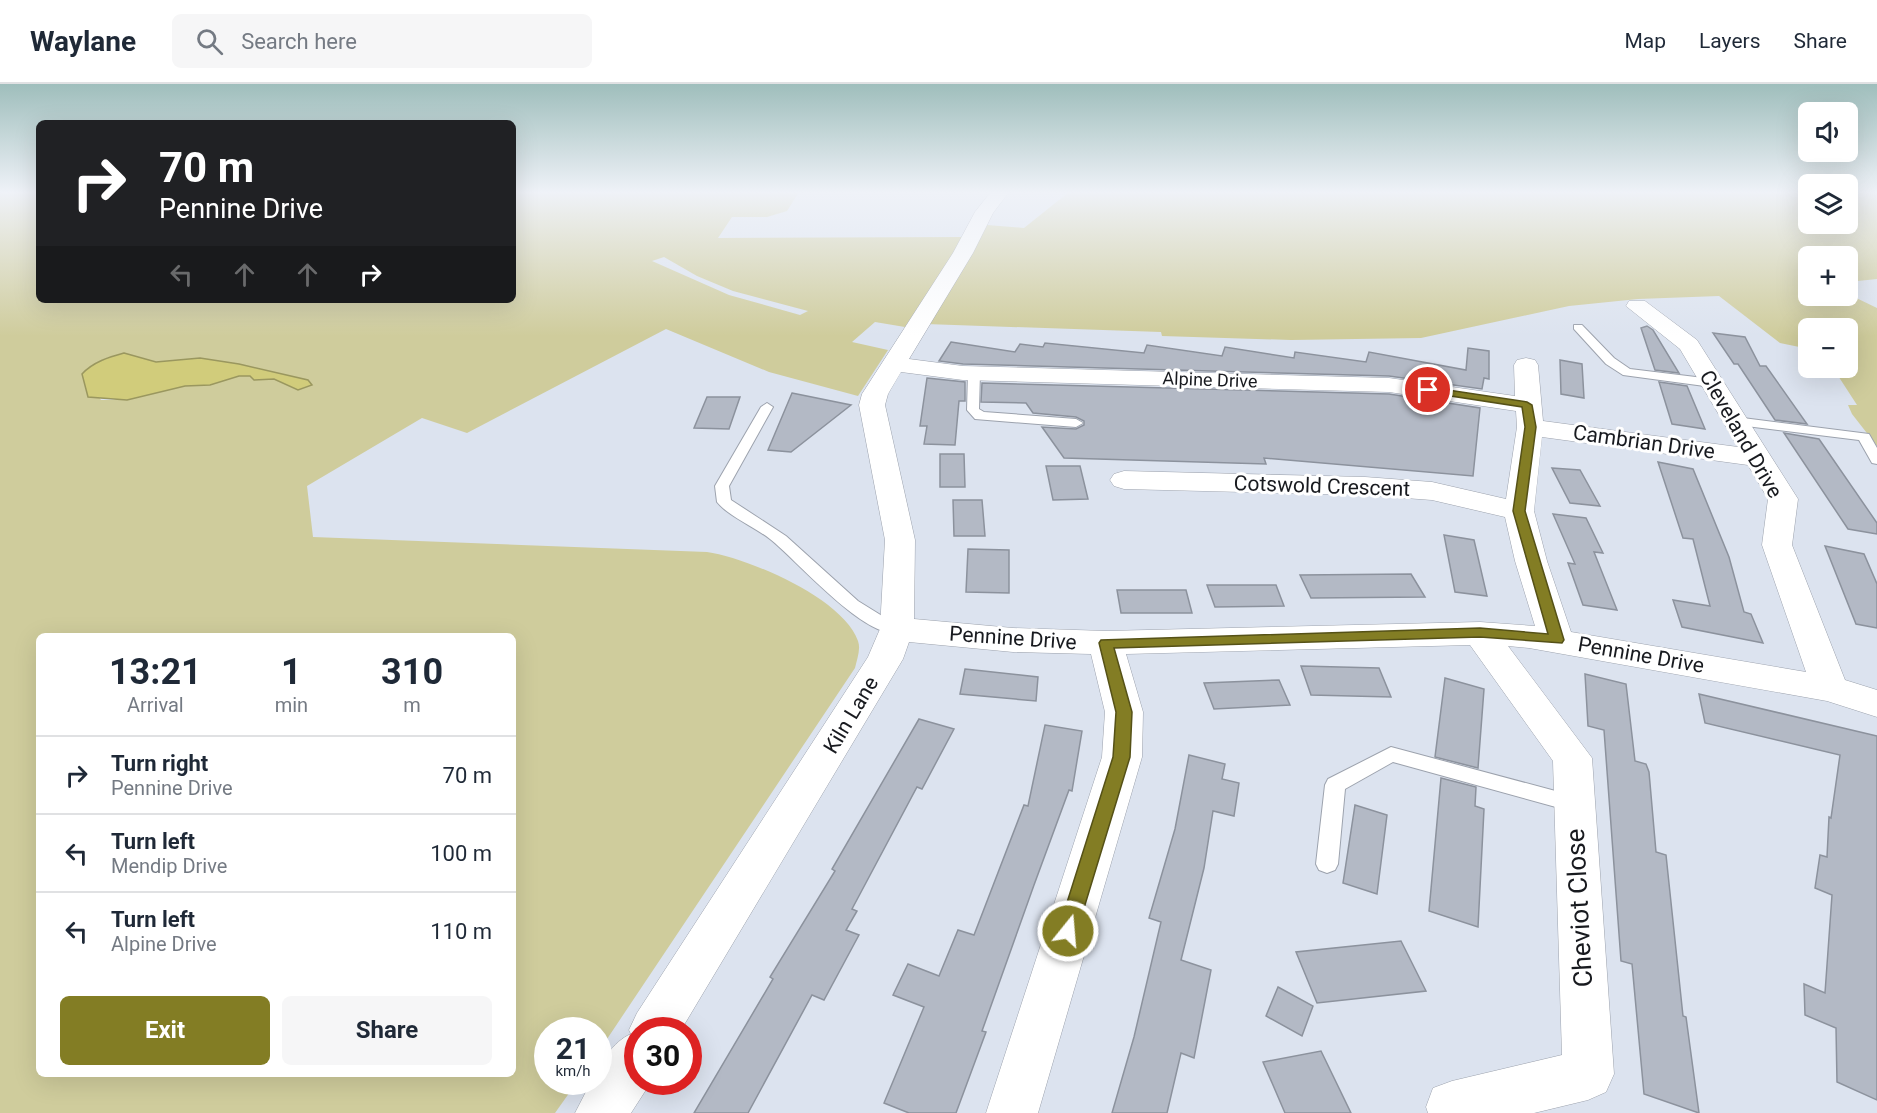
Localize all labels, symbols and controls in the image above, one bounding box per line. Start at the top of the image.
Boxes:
search box [172,14,592,68]
text: Waylane [30,25,136,58]
icon: search [193,25,226,58]
text: Search here [241,29,357,54]
text: Map [1624,29,1666,53]
text: Layers [1699,29,1760,53]
text: Share [1793,29,1847,53]
map controls [1798,102,1858,378]
button: sound [1798,102,1858,162]
text: 70 m [159,143,254,192]
icon: right [60,144,138,222]
button: layers [1798,174,1858,234]
text: Pennine Drive [159,193,323,225]
button: + [1798,246,1858,306]
icon: left [165,258,198,291]
icon: ahead [228,258,261,291]
icon: ahead [291,258,324,291]
icon: right [354,258,387,291]
button: − [1798,318,1858,378]
pin [1402,364,1453,415]
street label: Cleveland Drive [1695,366,1787,502]
street label: Alpine Drive [1162,367,1258,392]
icon: arrive [1411,373,1444,406]
street label: Cambrian Drive [1572,420,1716,464]
street label: Cotswold Crescent [1233,471,1411,501]
street label: Pennine Drive [948,622,1078,654]
street label: Pennine Drive [1576,632,1706,678]
text: 13:21 [109,651,202,693]
text: 1 [281,651,302,693]
text: 310 [381,651,443,693]
street label: Kiln Lane [819,672,883,758]
text: Arrival [127,693,184,717]
text: min [275,693,308,717]
text: m [403,693,421,717]
text: Turn right [111,751,208,776]
icon: right [60,759,93,792]
text: 70 m [443,763,492,788]
text: Pennine Drive [111,776,233,800]
street label: Cheviot Close [1560,828,1598,988]
text: Turn left [111,829,195,854]
icon: left [60,837,93,870]
text: 100 m [430,841,492,866]
text: Mendip Drive [111,854,227,878]
position arrow [1036,899,1100,963]
text: Turn left [111,907,195,932]
icon: left [60,915,93,948]
text: 110 m [430,919,492,944]
text: Alpine Drive [111,932,217,956]
button: Exit [60,996,270,1065]
button: Share [282,996,492,1065]
speed limit sign: 30 [624,1017,702,1095]
text: 21 [556,1031,590,1066]
text: km/h [555,1062,591,1080]

